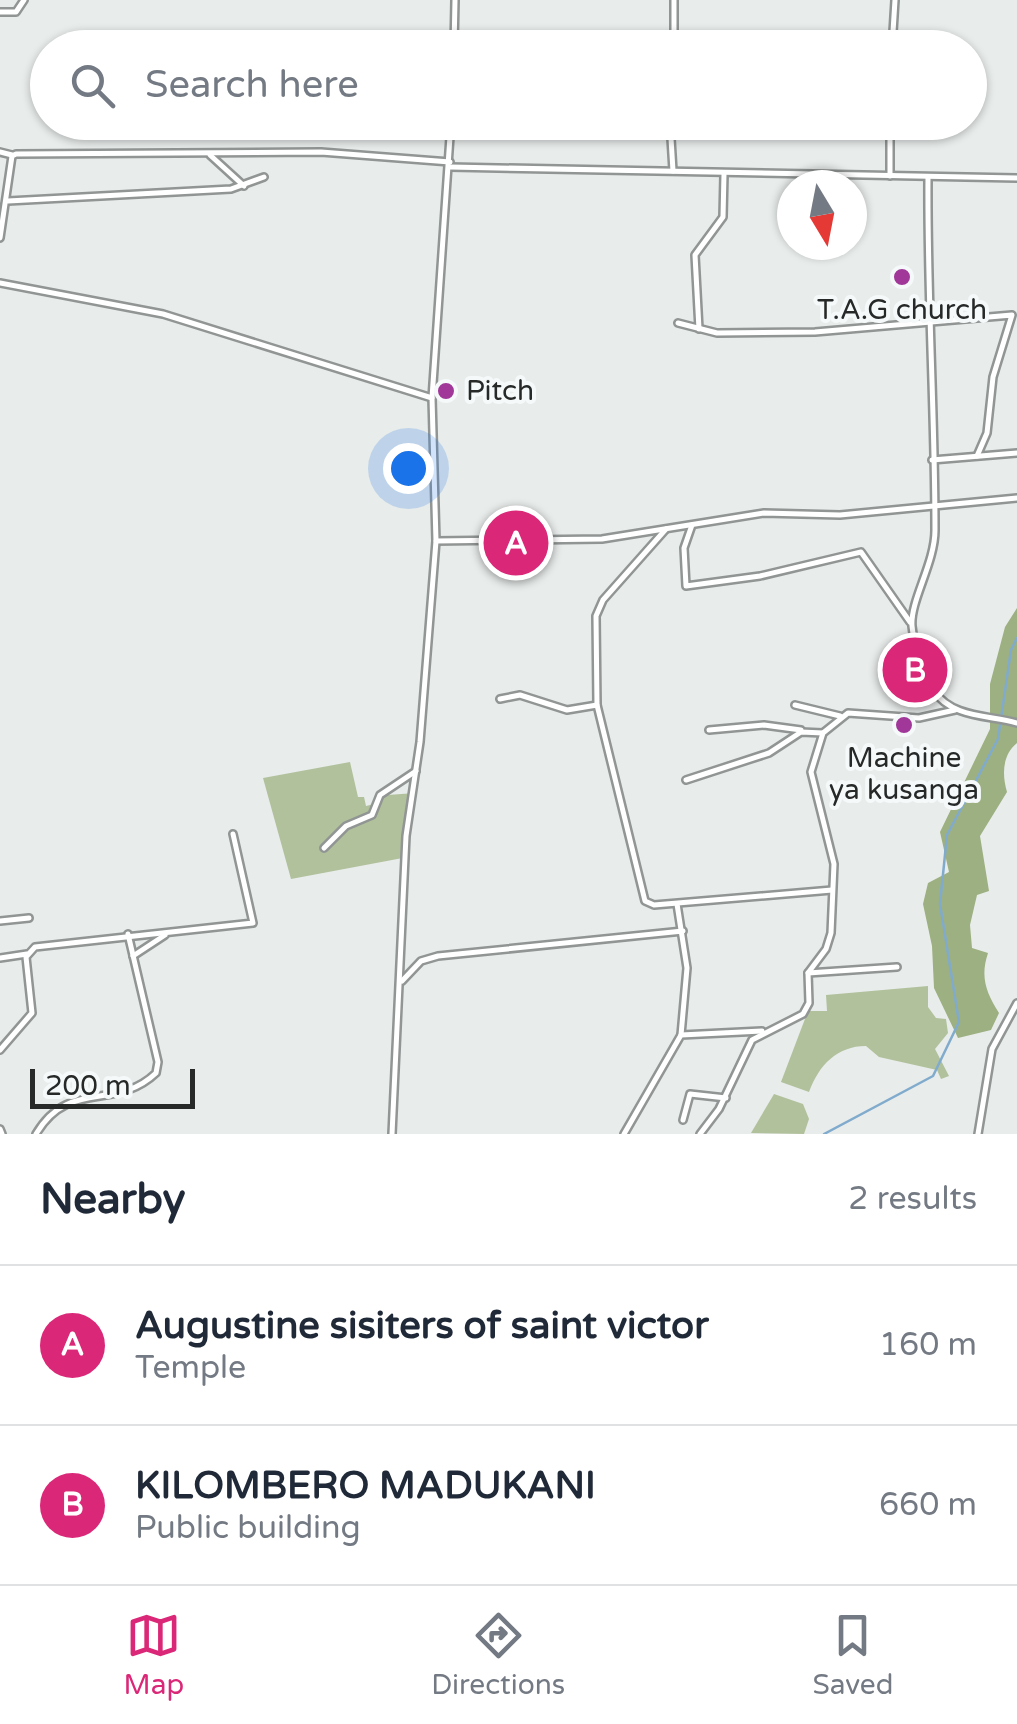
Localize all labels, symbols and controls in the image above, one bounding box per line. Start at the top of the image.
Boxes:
search box [30,30,987,140]
icon: search [65,58,120,113]
text: Search here [145,62,359,108]
north arrow [777,170,867,260]
marker: T.A.G church [891,266,913,288]
place label: T.A.G church [817,293,987,327]
place label: Pitch [466,374,534,408]
marker: Pitch [435,380,457,402]
your location [383,443,434,494]
pin: A [484,506,548,580]
pin: B [882,632,948,708]
marker: Machine ya kusanga [893,714,915,736]
place label: Machine ya kusanga [829,741,979,807]
scale bar [30,1064,195,1108]
text: 200 m [45,1069,131,1103]
text: Nearby [40,1174,185,1225]
text: 2 results [848,1180,977,1218]
text: Augustine sisiters of saint victor [135,1303,709,1349]
text: A [61,1326,84,1364]
text: 160 m [879,1326,977,1364]
text: Temple [135,1349,246,1387]
text: KILOMBERO MADUKANI [135,1463,596,1509]
text: B [61,1486,84,1524]
text: 660 m [879,1486,977,1524]
text: Public building [135,1509,361,1547]
tab: Map [124,1608,184,1702]
tab: Directions [431,1608,565,1702]
tab: Saved [812,1608,893,1702]

